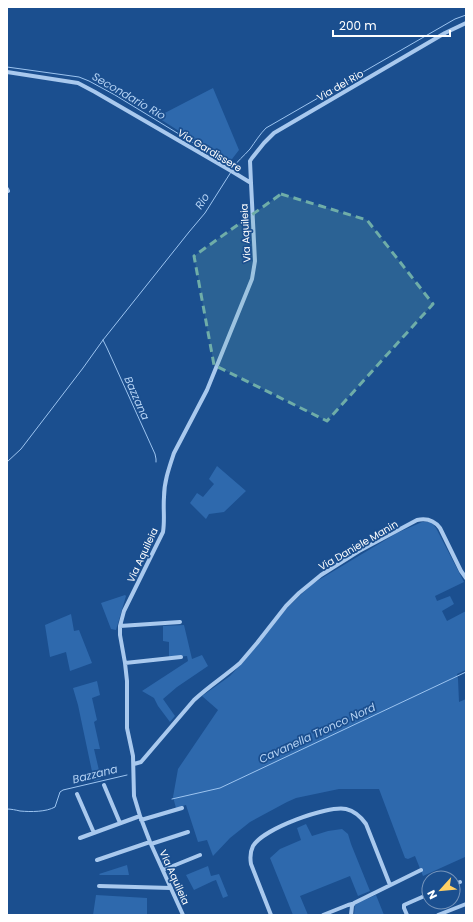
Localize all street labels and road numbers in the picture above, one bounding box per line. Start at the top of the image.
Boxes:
street label: Via del Rio [314,66,366,105]
street label: Via Gardissere [175,125,245,176]
street label: Via Aquileia [236,203,255,263]
street label: Via Daniele Manin [316,517,401,574]
street label: Via Aquileia [123,525,162,585]
street label: Via Aquileia [156,847,193,907]

